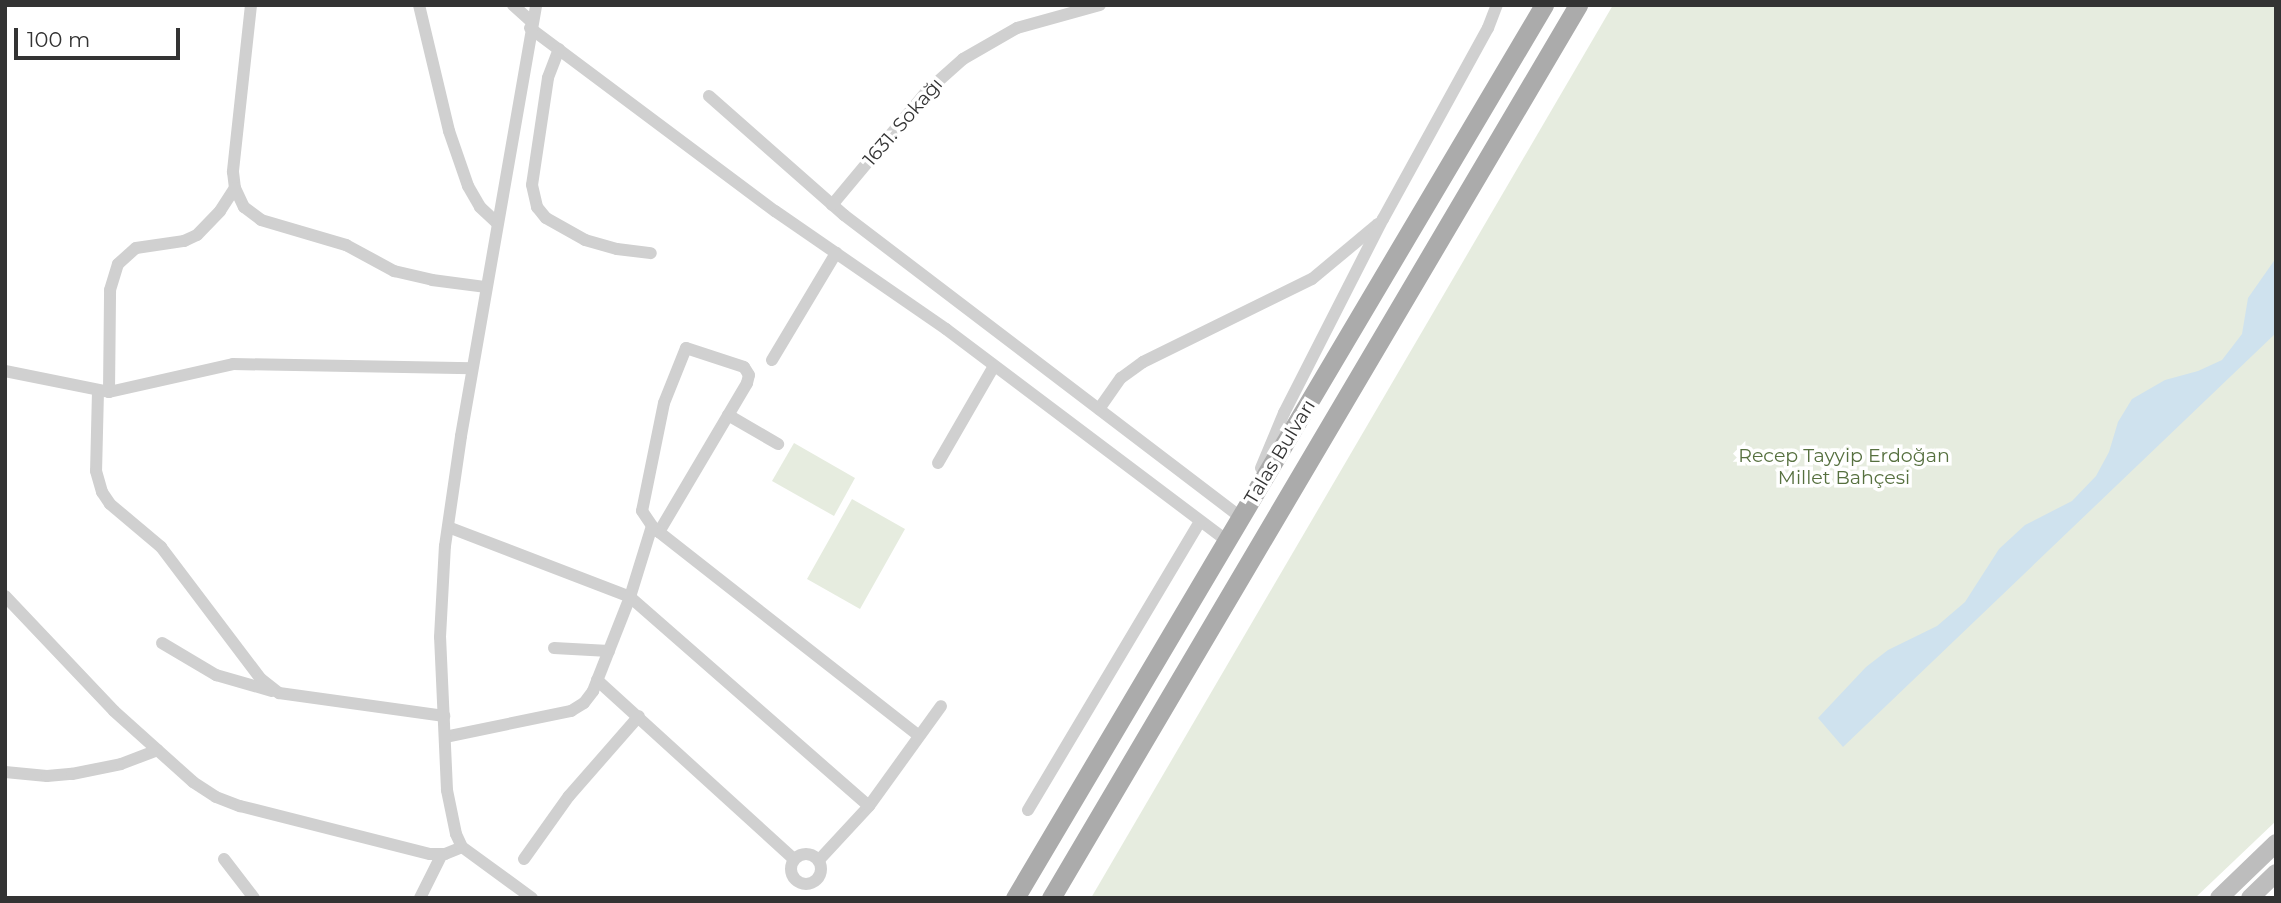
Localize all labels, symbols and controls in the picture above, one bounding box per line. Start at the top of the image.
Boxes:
scale bar [18,14,184,58]
text: 100 m [27,27,90,52]
street label: 1631. Sokağı [859,73,947,171]
street label: Talas Bulvarı [1240,396,1320,508]
park label: Recep Tayyip Erdoğan Millet Bahçesi [1738,445,1950,489]

